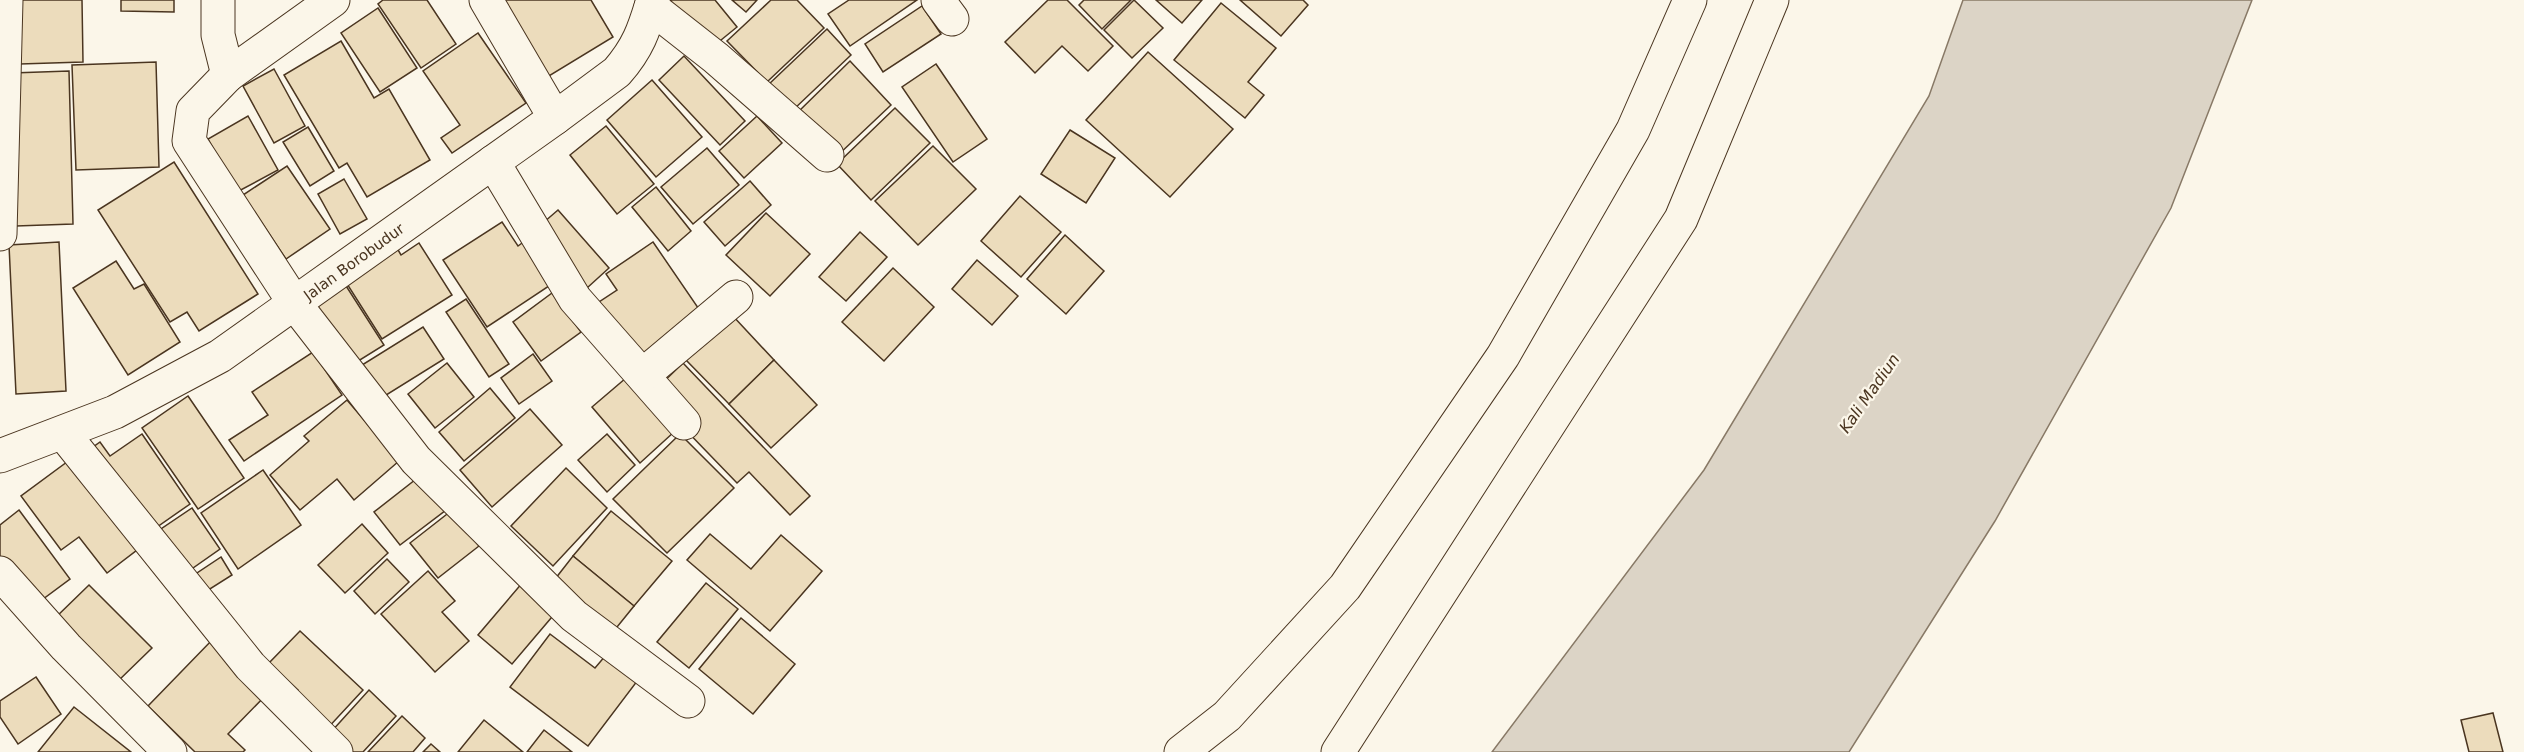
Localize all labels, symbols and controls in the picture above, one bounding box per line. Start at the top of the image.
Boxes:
street label: Jalan Borobudur [299,219,408,305]
water label: Kali Madiun [1835,350,1904,436]

